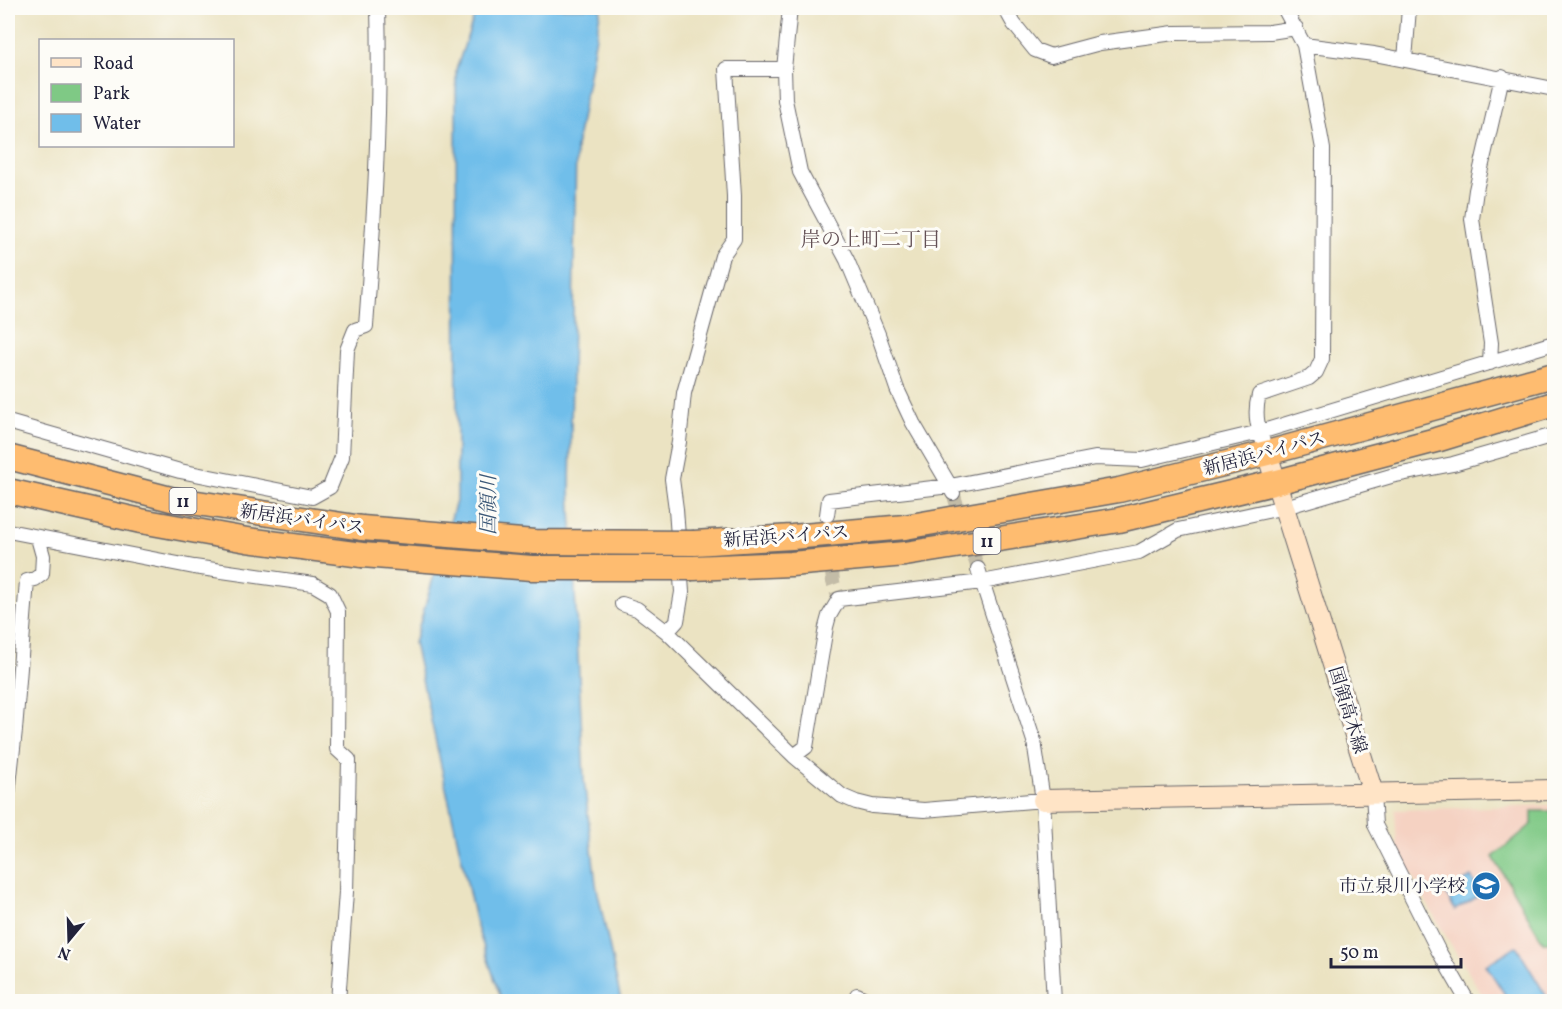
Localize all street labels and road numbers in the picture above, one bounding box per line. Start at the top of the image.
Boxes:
street label: 新居浜バイパス [1200,426,1328,483]
road number: 11 [170,488,196,514]
street label: 新居浜バイパス [238,499,366,542]
street label: 新居浜バイパス [723,521,850,554]
road number: 11 [974,528,1000,554]
street label: 国領高木線 [1321,664,1372,757]

